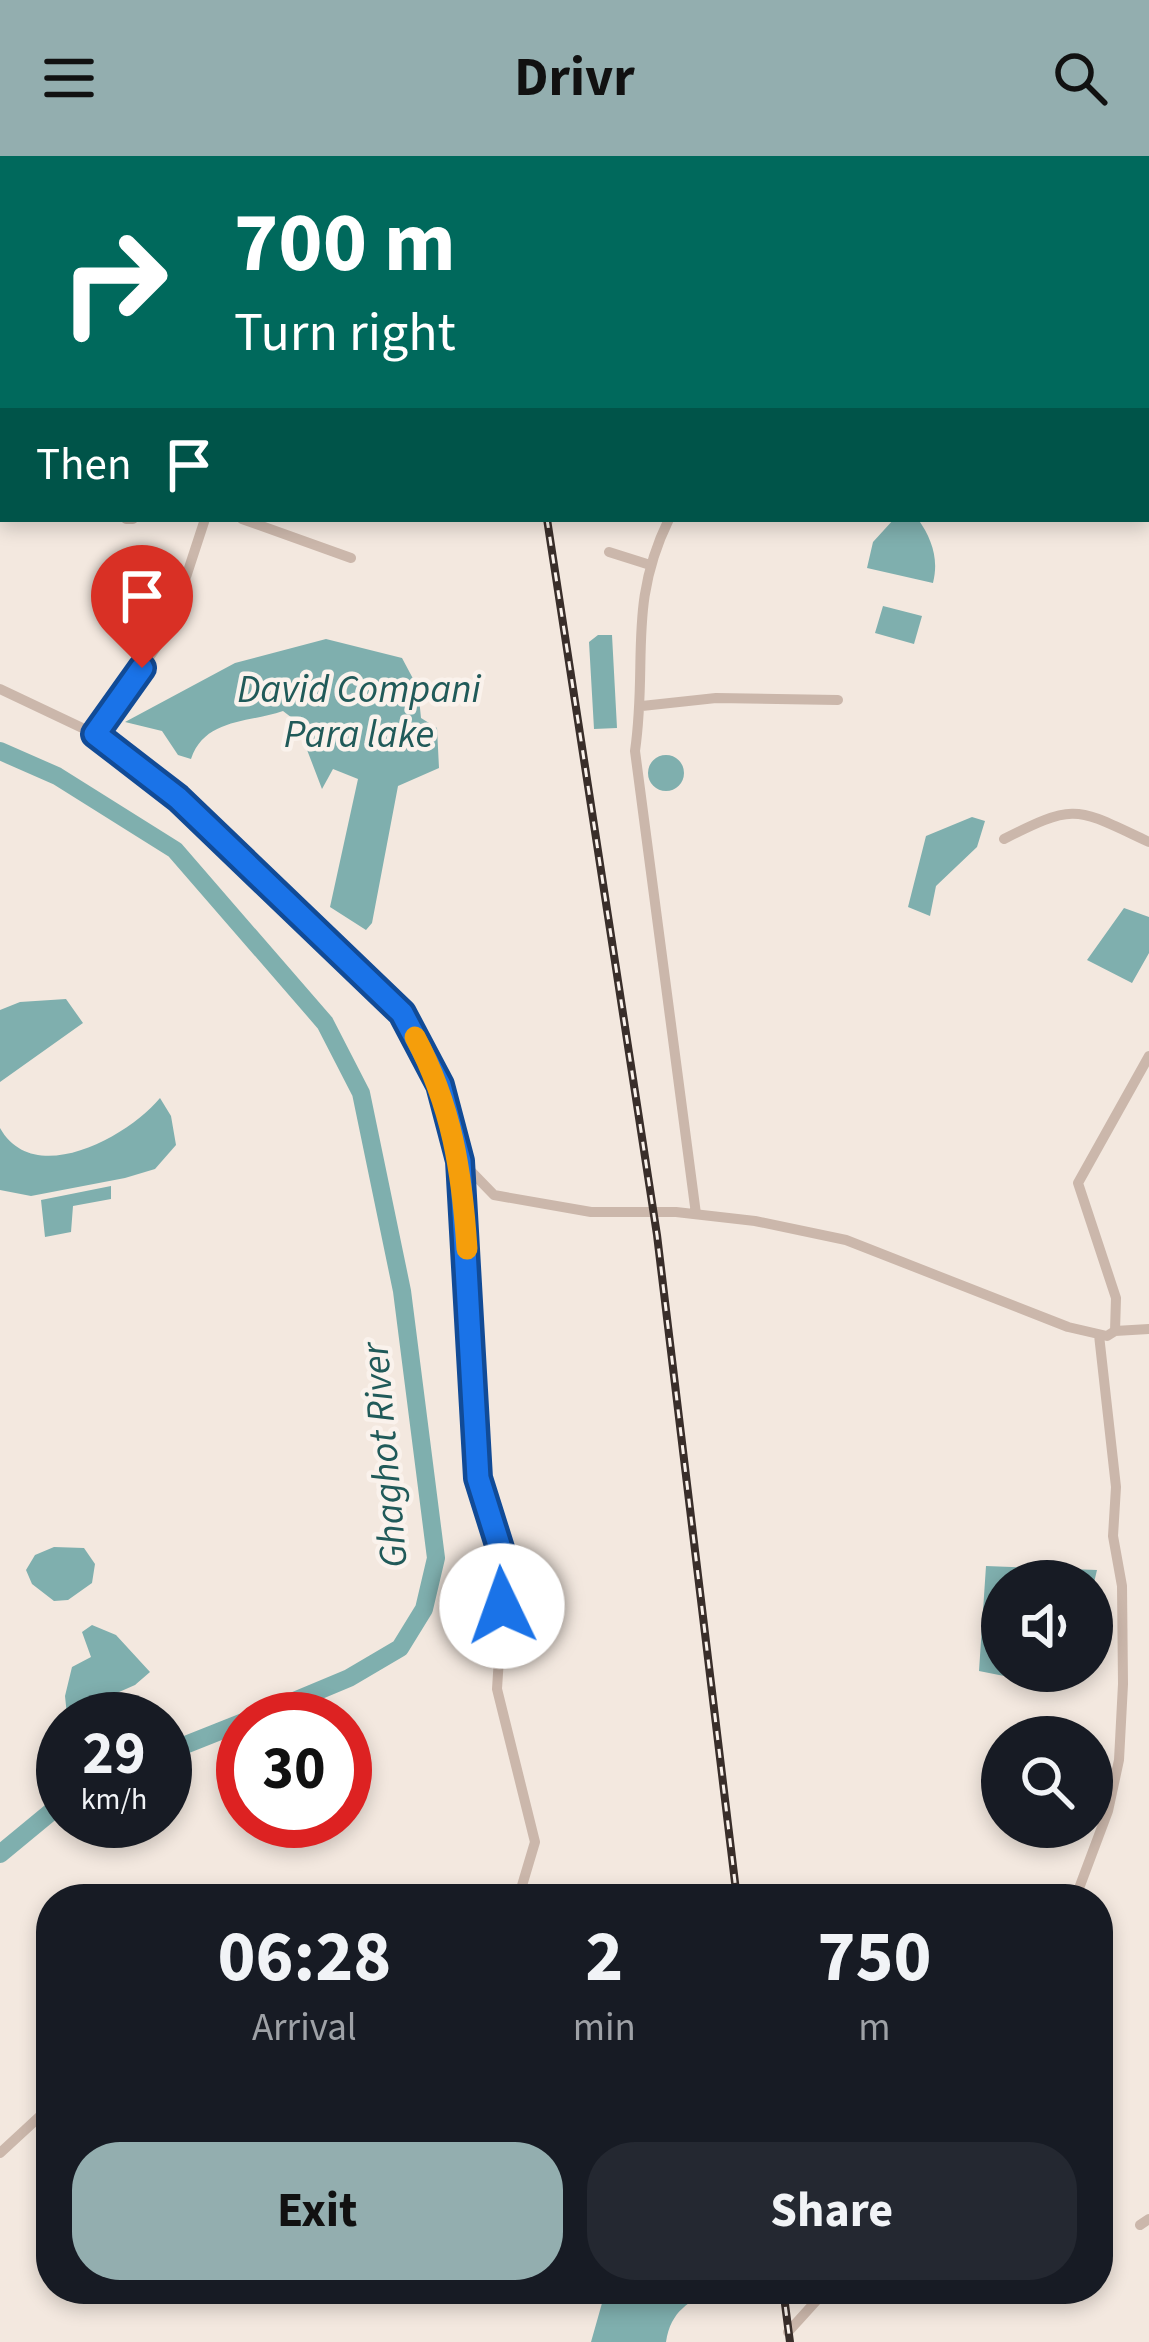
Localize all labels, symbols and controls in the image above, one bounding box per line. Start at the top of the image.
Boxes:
text: Drivr [514,40,635,117]
icon: menu [36,45,102,111]
icon: search [1047,45,1113,111]
text: 700 m [234,184,456,304]
icon: right [36,204,192,360]
text: Turn right [234,295,456,372]
icon: arrive [156,432,222,498]
text: Then [36,433,132,497]
pin [91,545,193,668]
icon: arrive [109,563,175,629]
water label: David Compani Para lake [237,662,482,763]
water label: Ghaghot River [347,1338,423,1570]
position arrow [439,1543,565,1669]
map controls [981,1560,1113,1848]
button: sound [981,1560,1113,1692]
speed limit sign: 30 [216,1692,372,1848]
text: 29 [82,1712,146,1797]
button: search [981,1716,1113,1848]
text: km/h [81,1778,147,1821]
text: 06:28 [218,1906,391,2009]
text: 2 [585,1906,623,2009]
text: 750 [817,1906,932,2009]
text: Arrival [252,2000,357,2056]
text: min [573,2000,636,2056]
text: m [858,2000,891,2056]
button: Exit [72,2142,563,2280]
button: Share [587,2142,1077,2280]

